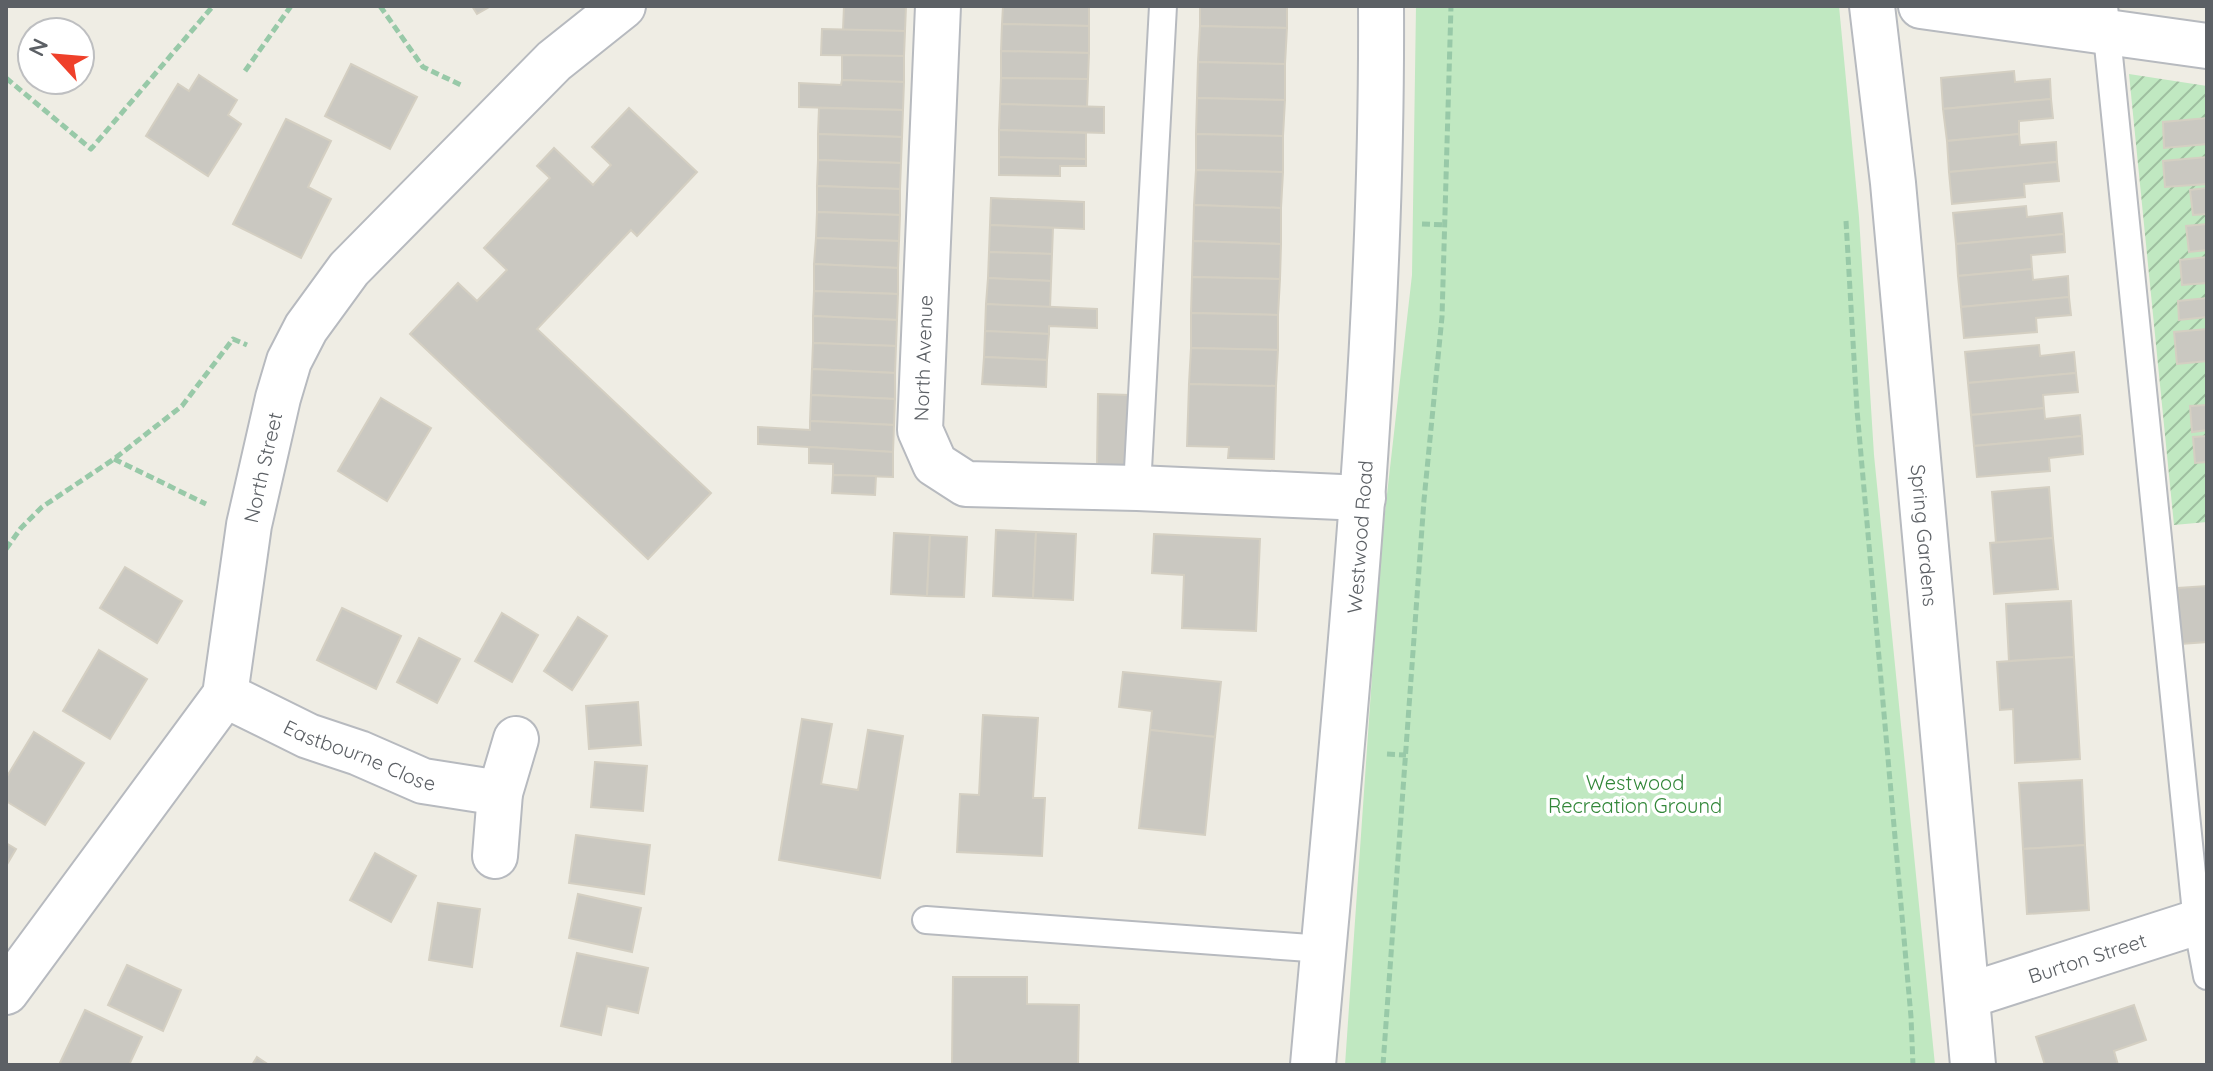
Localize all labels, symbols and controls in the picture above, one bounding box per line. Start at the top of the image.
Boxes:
north arrow [16,16,96,96]
text: N [22,34,54,61]
street label: North Avenue [908,294,938,422]
street label: North Street [237,409,287,525]
street label: Westwood Road [1341,459,1377,615]
street label: Spring Gardens [1906,463,1944,608]
street label: Eastbourne Close [280,714,437,795]
park label: Westwood Recreation Ground [1548,770,1722,818]
street label: Burton Street [2025,927,2149,988]

